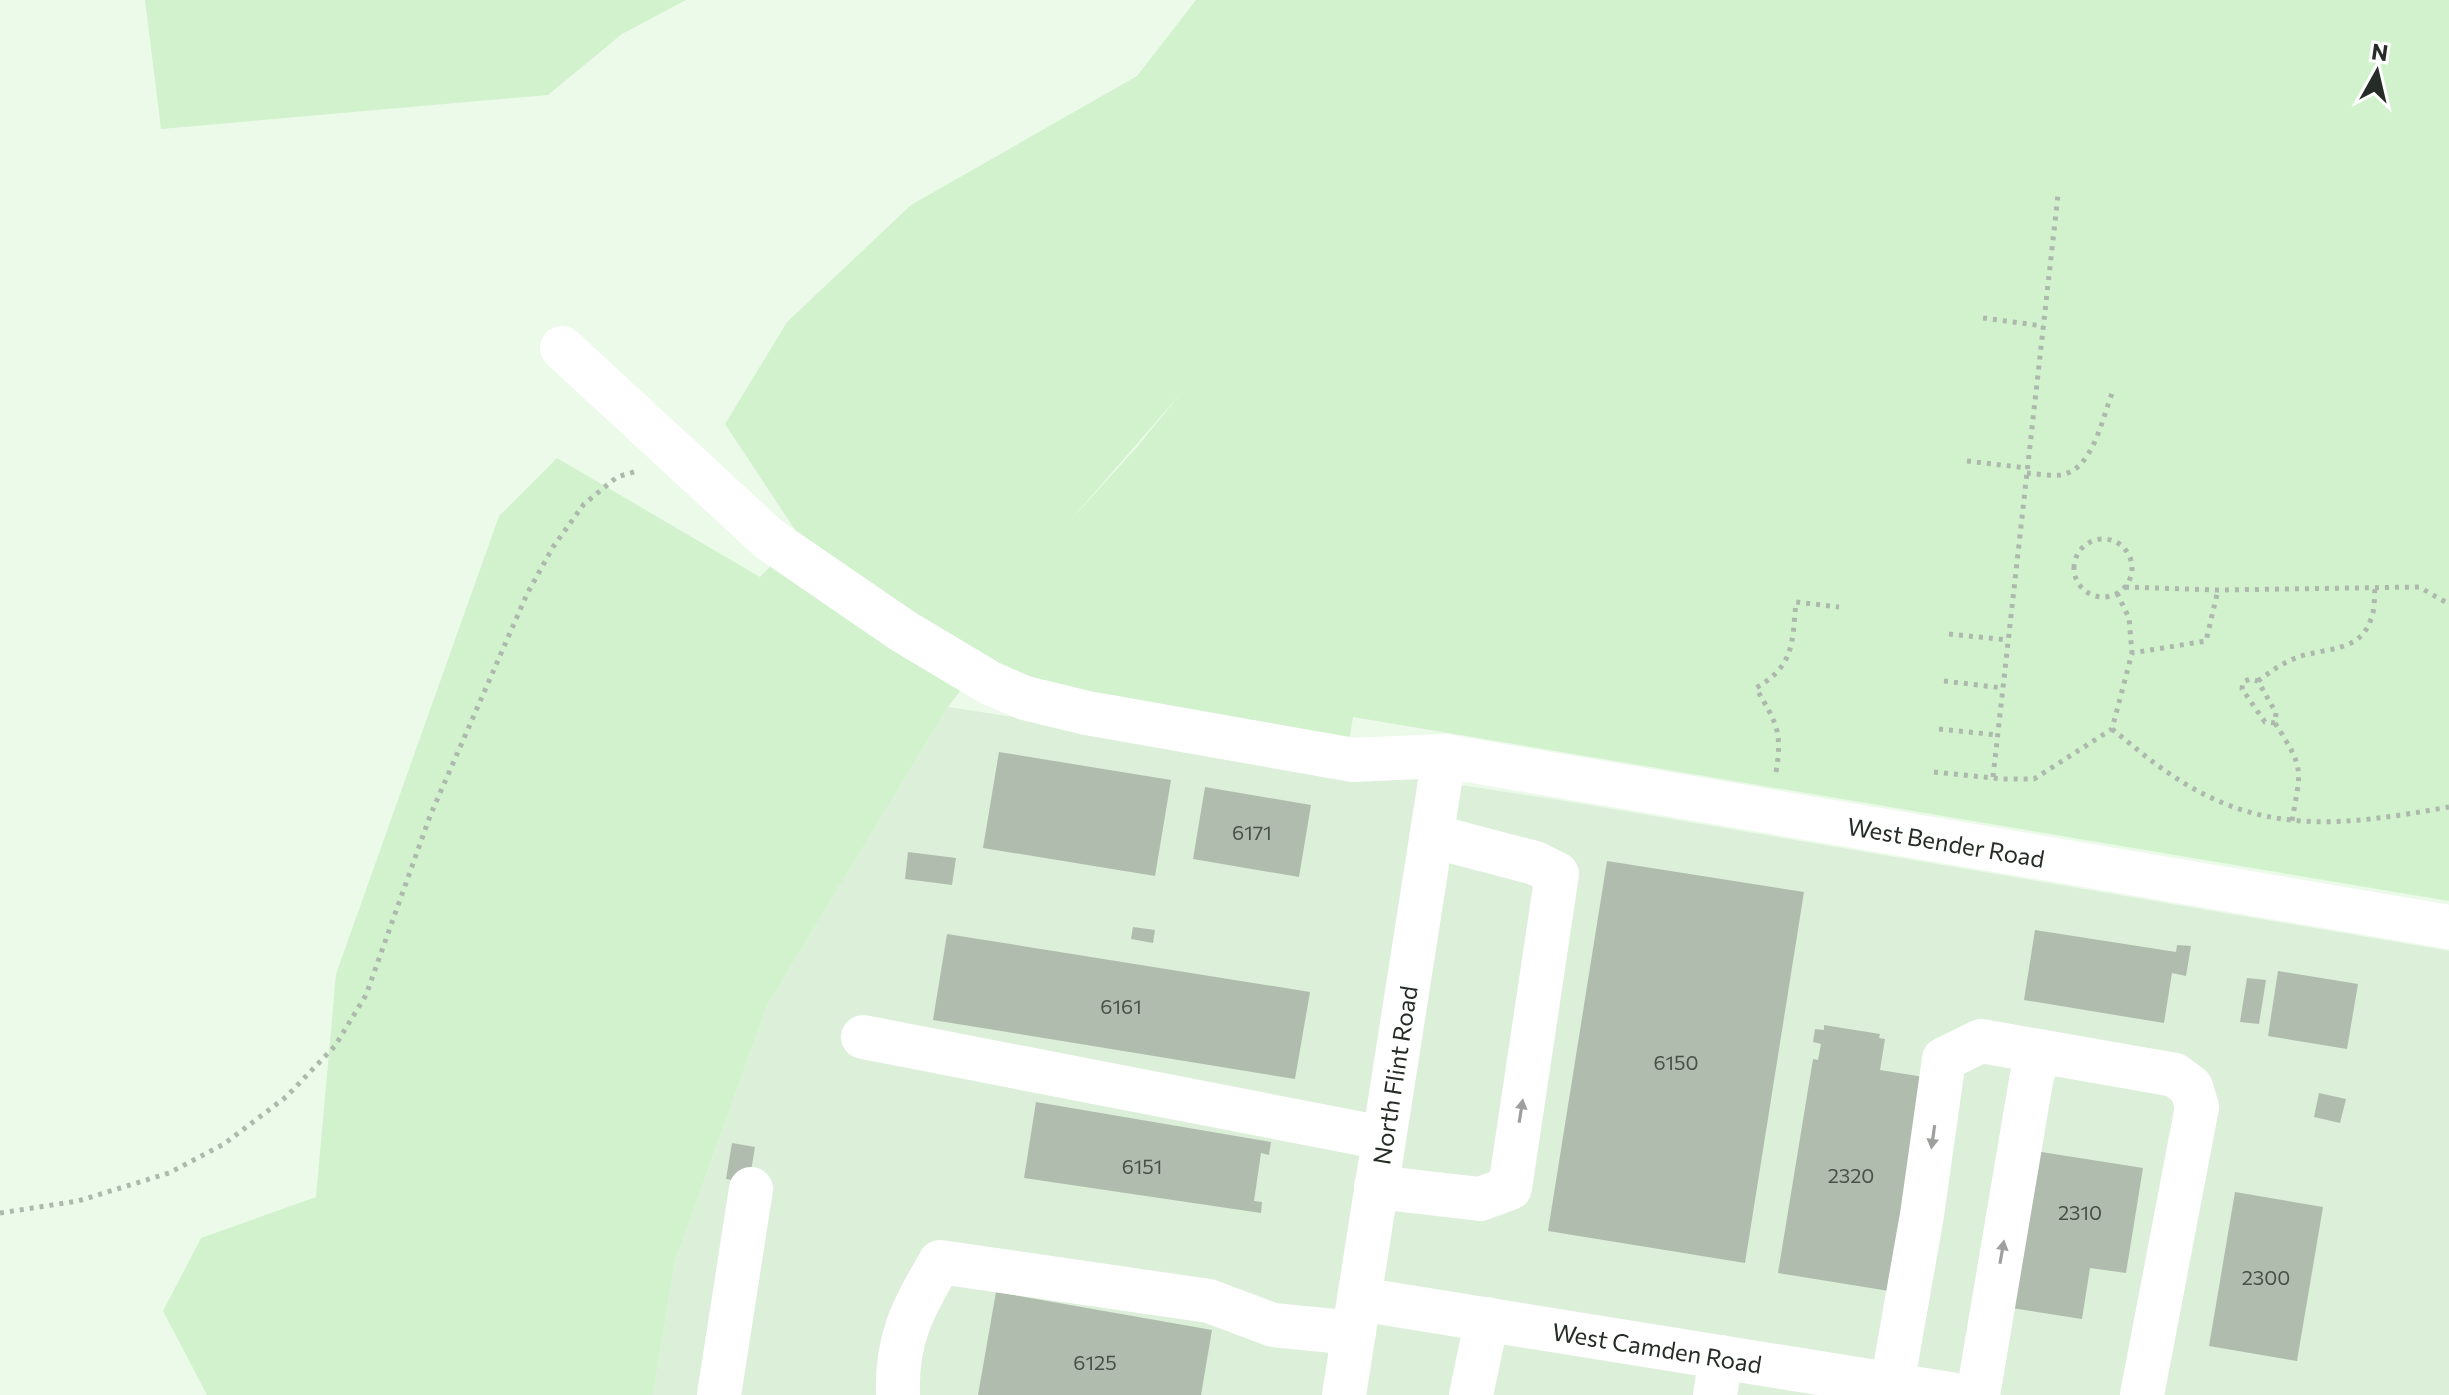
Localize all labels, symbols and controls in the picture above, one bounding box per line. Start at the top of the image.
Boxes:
north arrow [2337,32,2417,112]
text: N [2370,37,2390,66]
street label: West Bender Road [1845,810,2047,872]
house number: 6171 [1232,820,1272,844]
street label: North Flint Road [1366,983,1422,1166]
house number: 6161 [1100,994,1142,1018]
house number: 6150 [1653,1050,1699,1074]
one-way arrow [1515,1098,1528,1123]
one-way arrow [1926,1125,1939,1150]
house number: 6151 [1122,1154,1162,1178]
house number: 2320 [1828,1163,1874,1187]
house number: 2310 [2058,1200,2102,1224]
one-way arrow [1997,1239,2009,1264]
house number: 2300 [2242,1265,2290,1289]
street label: West Camden Road [1550,1316,1764,1378]
house number: 6125 [1073,1350,1117,1374]

